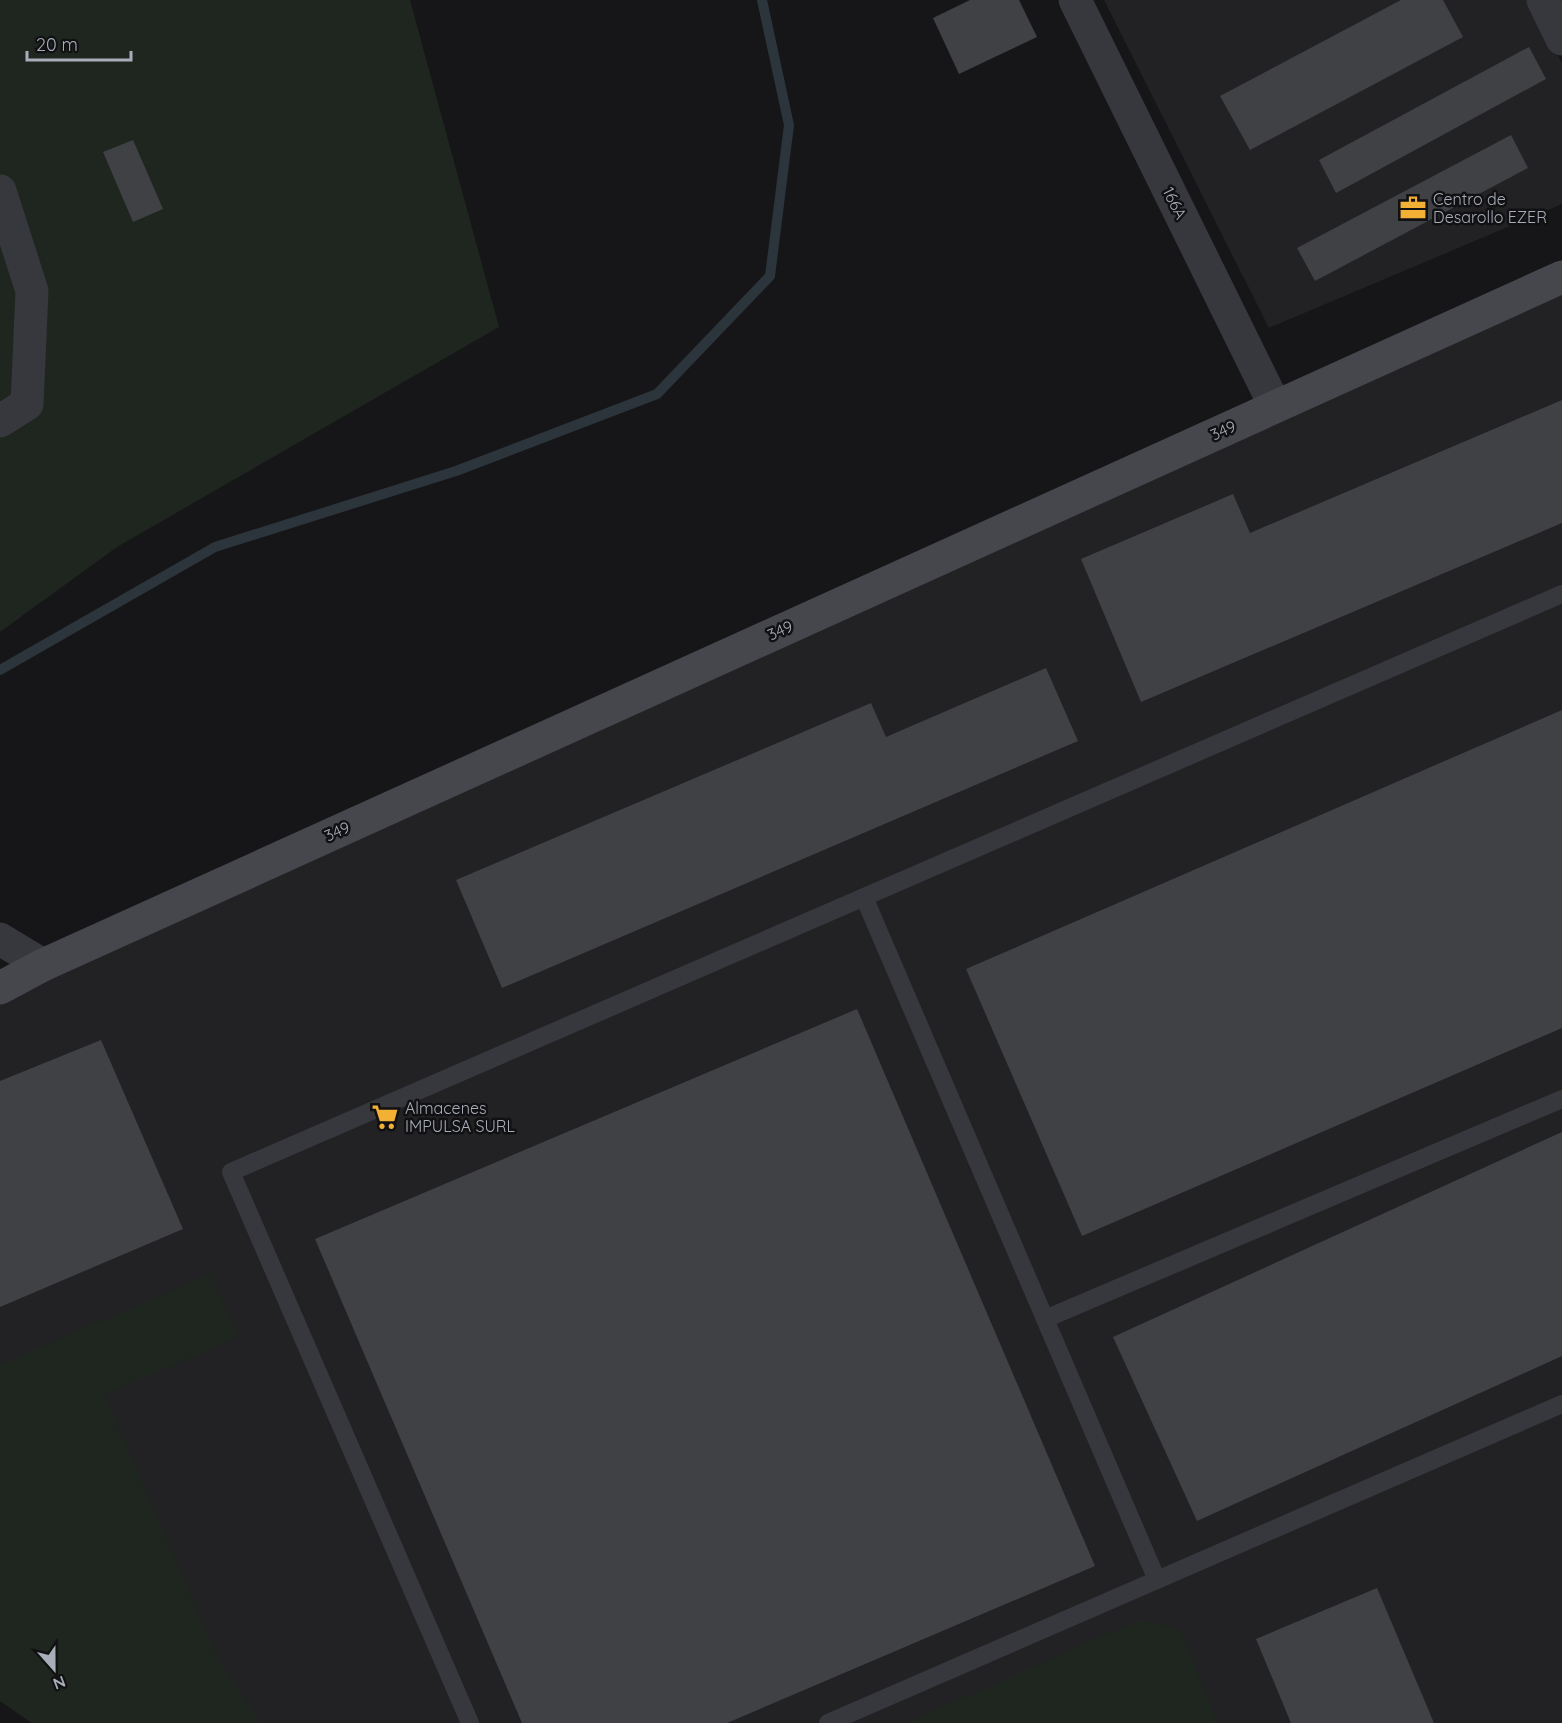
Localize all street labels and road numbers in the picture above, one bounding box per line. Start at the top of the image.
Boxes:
street label: 166A [1159,184,1191,222]
street label: 349 [1207,416,1239,444]
street label: 349 [764,616,796,644]
street label: 349 [321,817,353,845]

